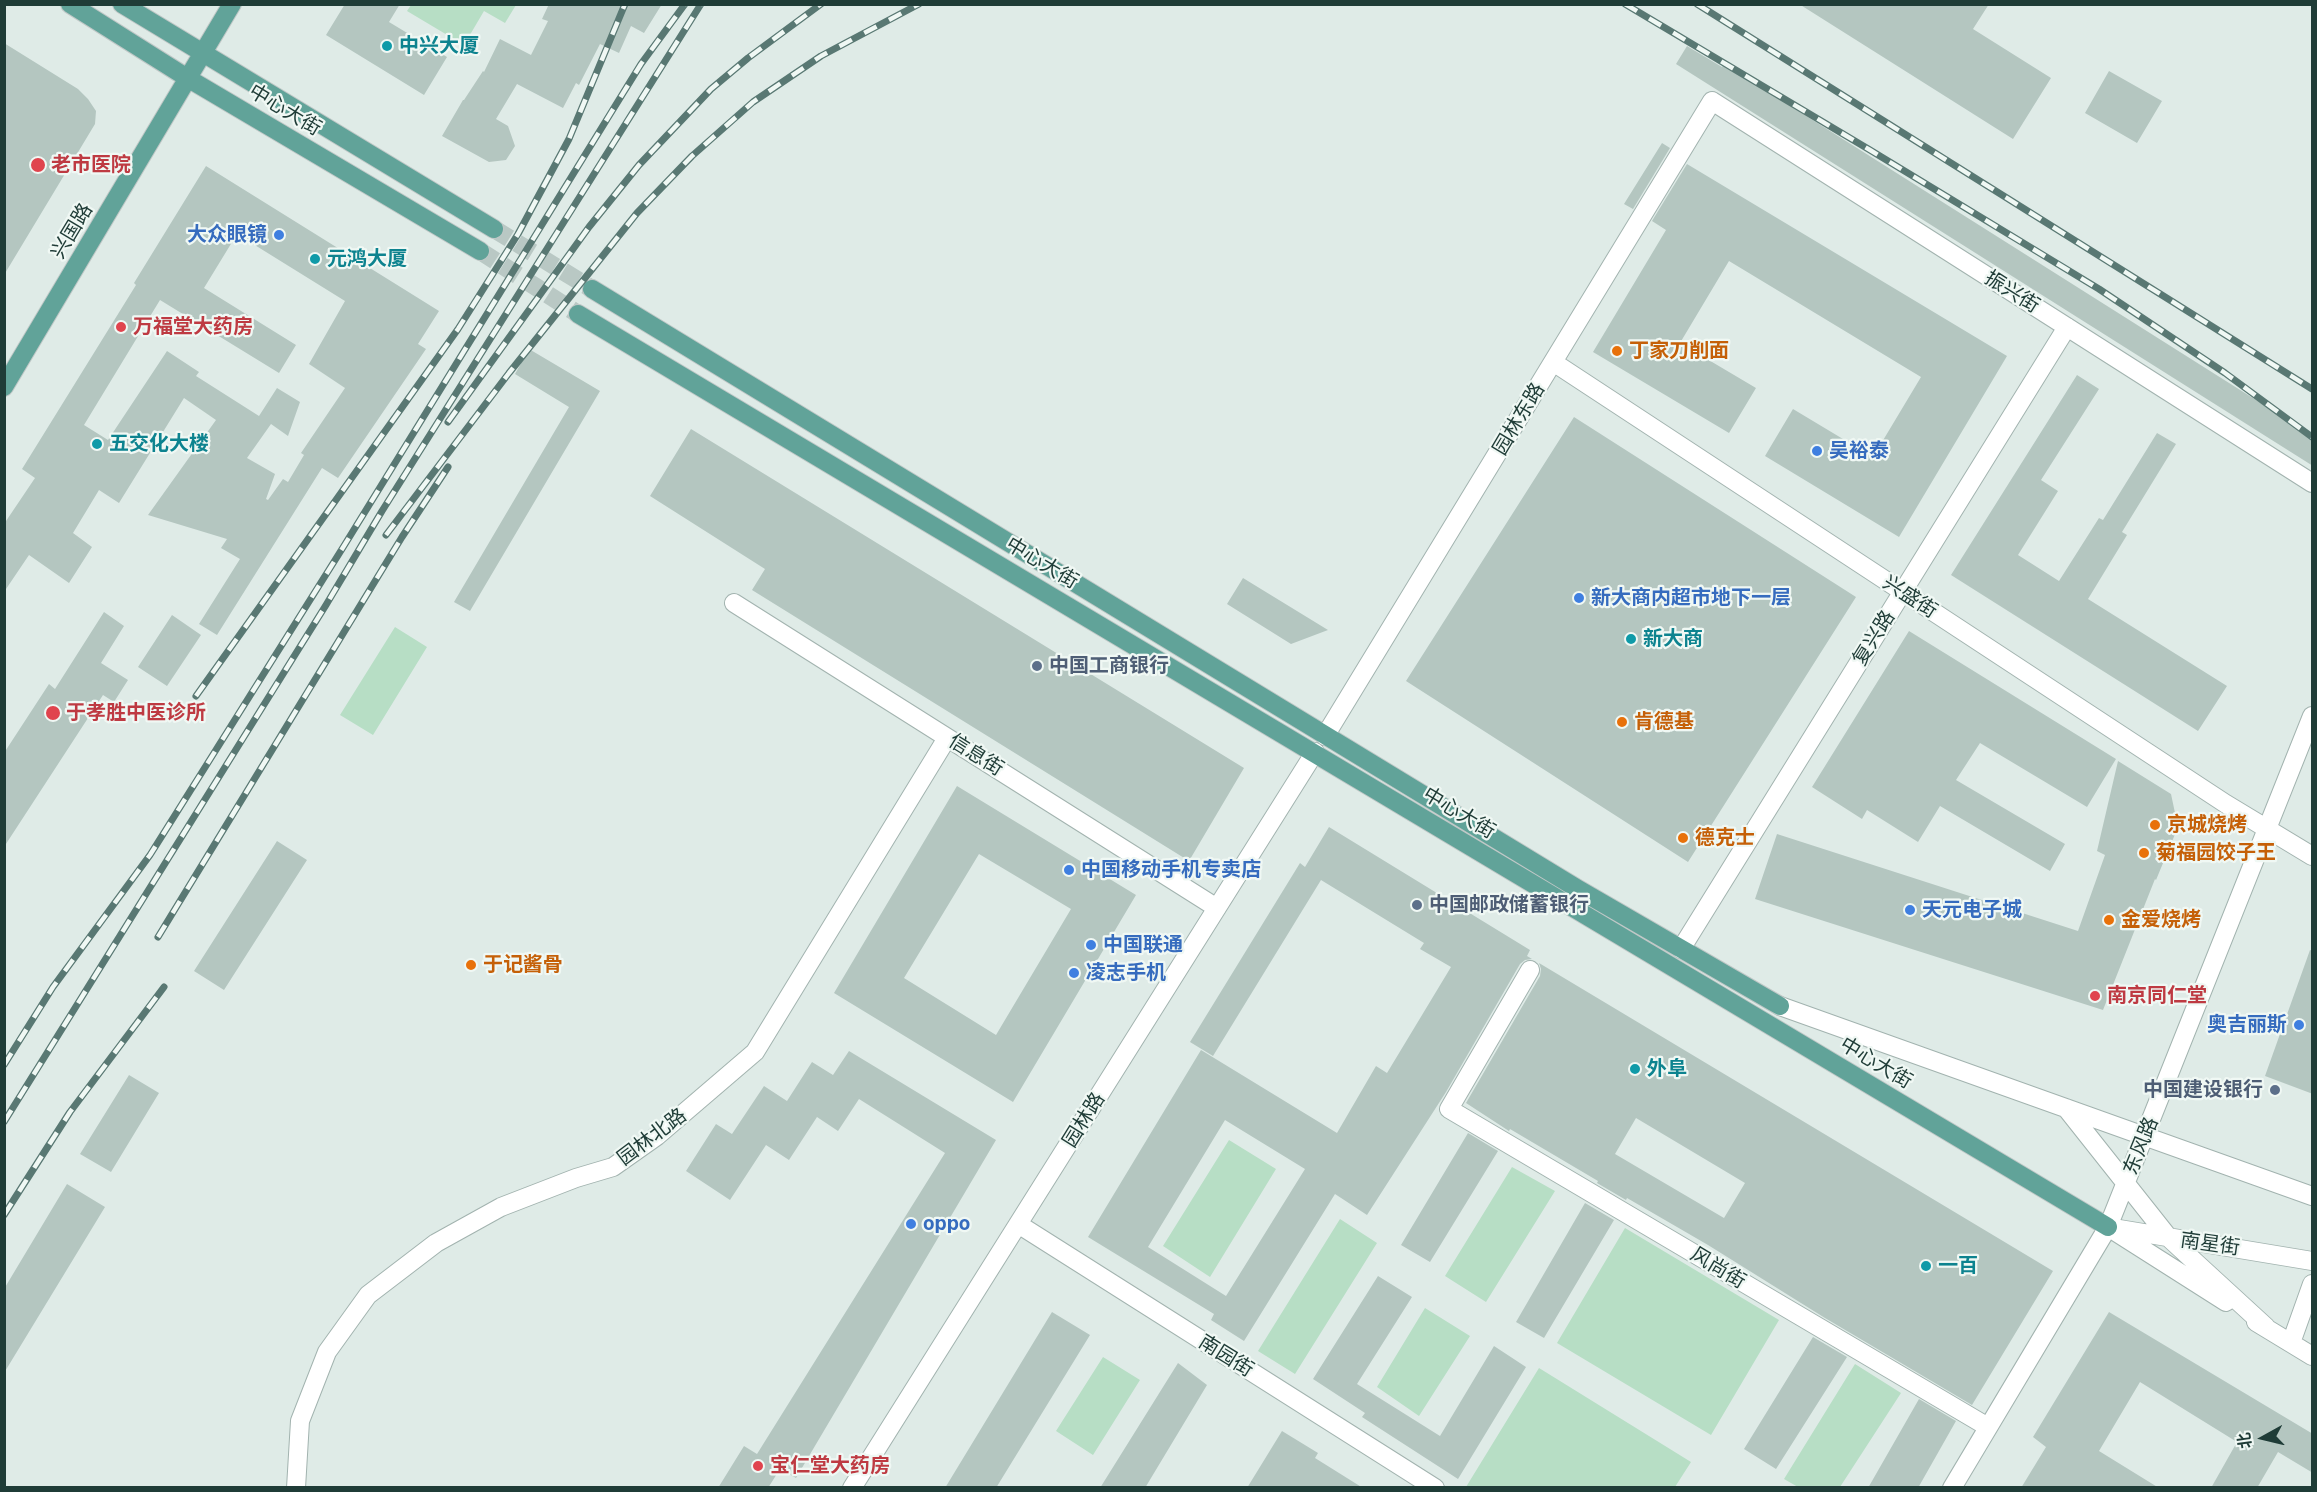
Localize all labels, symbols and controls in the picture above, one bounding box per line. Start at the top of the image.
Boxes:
place label: 中兴大厦 [399,34,479,58]
marker: 中兴大厦 [380,39,394,53]
street label: 中心大街 [245,79,325,141]
place label: 老市医院 [51,153,131,177]
marker: 老市医院 [29,156,47,174]
street label: 兴国路 [46,199,98,263]
place label: 大众眼镜 [187,223,267,247]
marker: 大众眼镜 [272,228,286,242]
place label: 元鸿大厦 [327,247,407,271]
marker: 元鸿大厦 [308,252,322,266]
street label: 振兴街 [1980,266,2044,318]
place label: 万福堂大药房 [133,315,253,339]
marker: 万福堂大药房 [114,320,128,334]
place label: 丁家刀削面 [1629,339,1729,363]
marker: 丁家刀削面 [1610,344,1624,358]
street label: 园林东路 [1488,379,1550,459]
place label: 五交化大楼 [109,432,209,456]
marker: 五交化大楼 [90,437,104,451]
place label: 吴裕泰 [1829,439,1889,463]
marker: 吴裕泰 [1810,444,1824,458]
street label: 中心大街 [1002,532,1082,594]
street label: 兴盛街 [1878,571,1942,623]
place label: 新大商内超市地下一层 [1591,586,1791,610]
marker: 新大商内超市地下一层 [1572,591,1586,605]
street label: 复兴路 [1848,606,1900,670]
place label: 新大商 [1643,627,1703,651]
marker: 新大商 [1624,632,1638,646]
place label: 中国工商银行 [1049,654,1169,678]
marker: 中国工商银行 [1030,659,1044,673]
place label: 于孝胜中医诊所 [66,701,206,725]
marker: 于孝胜中医诊所 [44,704,62,722]
place label: 肯德基 [1634,710,1694,734]
marker: 肯德基 [1615,715,1629,729]
street label: 信息街 [944,729,1008,781]
street label: 中心大街 [1419,782,1499,844]
place label: 京城烧烤 [2167,813,2247,837]
marker: 京城烧烤 [2148,818,2162,832]
place label: 德克士 [1695,826,1755,850]
marker: 德克士 [1676,831,1690,845]
place label: 菊福园饺子王 [2156,841,2276,865]
marker: 菊福园饺子王 [2137,846,2151,860]
place label: 中国移动手机专卖店 [1081,858,1261,882]
marker: 中国移动手机专卖店 [1062,863,1076,877]
place label: 中国邮政储蓄银行 [1429,893,1589,917]
marker: 中国邮政储蓄银行 [1410,898,1424,912]
place label: 天元电子城 [1922,898,2022,922]
marker: 天元电子城 [1903,903,1917,917]
place label: 金爱烧烤 [2121,908,2201,932]
marker: 金爱烧烤 [2102,913,2116,927]
place label: 中国联通 [1103,933,1183,957]
marker: 中国联通 [1084,938,1098,952]
place label: 于记酱骨 [483,953,563,977]
marker: 于记酱骨 [464,958,478,972]
place label: 凌志手机 [1086,961,1166,985]
marker: 凌志手机 [1067,966,1081,980]
place label: 南京同仁堂 [2107,984,2207,1008]
marker: 南京同仁堂 [2088,989,2102,1003]
place label: 奥吉丽斯 [2207,1013,2287,1037]
marker: 奥吉丽斯 [2292,1018,2306,1032]
street label: 中心大街 [1836,1032,1916,1094]
place label: 外阜 [1647,1057,1687,1081]
marker: 外阜 [1628,1062,1642,1076]
place label: 中国建设银行 [2143,1078,2263,1102]
marker: 中国建设银行 [2268,1083,2282,1097]
street label: 园林路 [1058,1088,1110,1152]
street label: 园林北路 [613,1103,691,1171]
street label: 东风路 [2119,1114,2163,1178]
place label: oppo [923,1212,970,1236]
marker: oppo [904,1217,918,1231]
street label: 南星街 [2179,1228,2241,1260]
street label: 风尚街 [1686,1242,1750,1294]
place label: 一百 [1938,1254,1978,1278]
marker: 一百 [1919,1259,1933,1273]
street label: 南园街 [1194,1330,1258,1382]
north arrow [2233,1408,2293,1468]
text: 北 [2234,1431,2255,1450]
place label: 宝仁堂大药房 [770,1454,890,1478]
marker: 宝仁堂大药房 [751,1459,765,1473]

